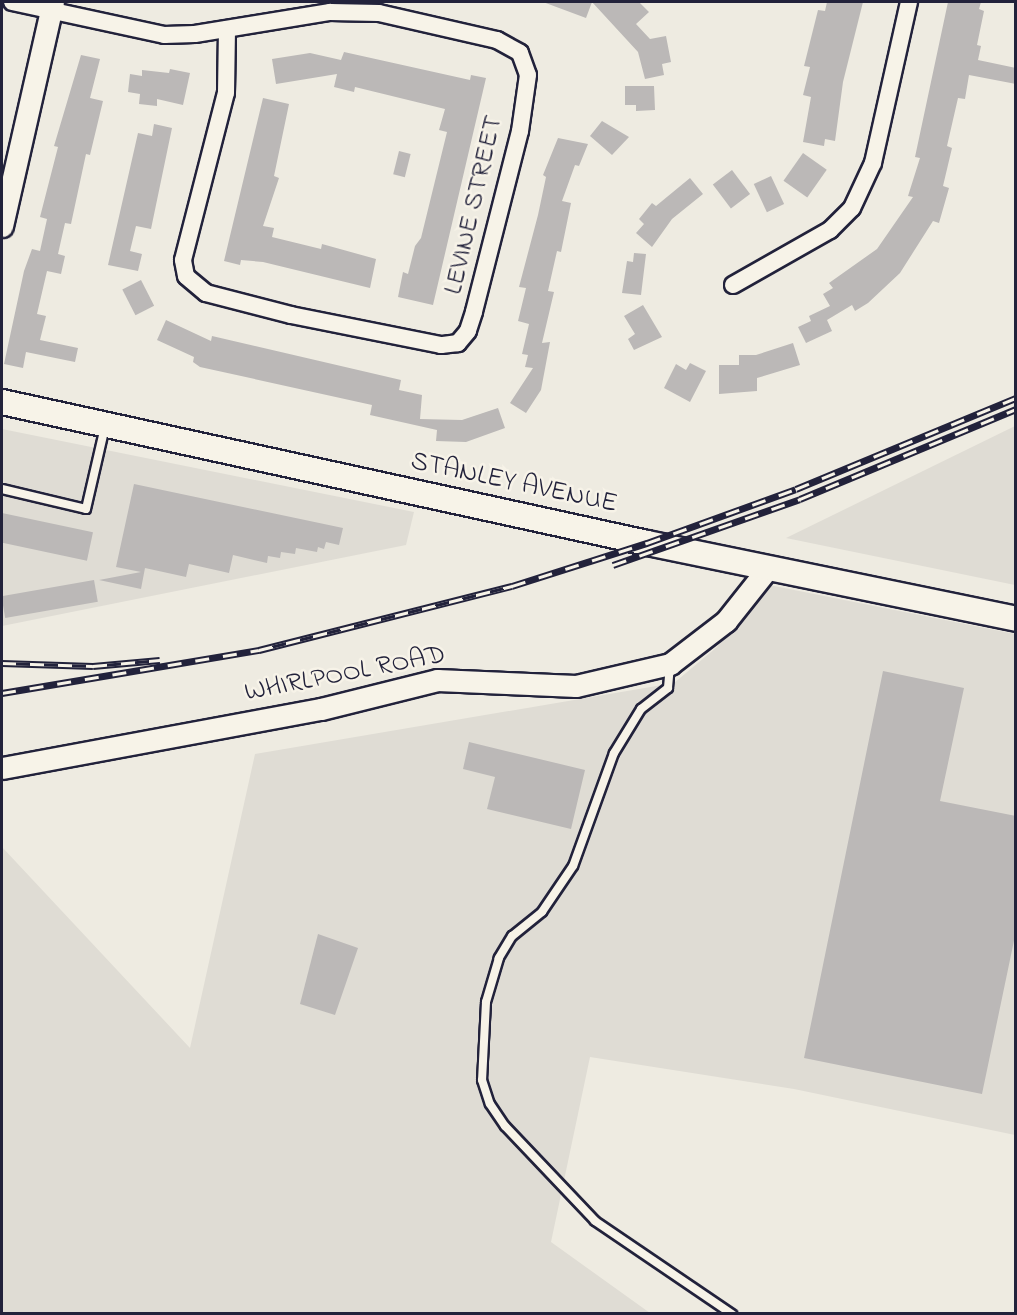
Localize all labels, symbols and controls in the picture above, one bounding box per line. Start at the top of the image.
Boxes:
street label: LEVINE STREET [438,112,510,298]
street label: STANLEY AVENUE [408,445,620,521]
street label: WHIRLPOOL ROAD [242,639,448,709]

